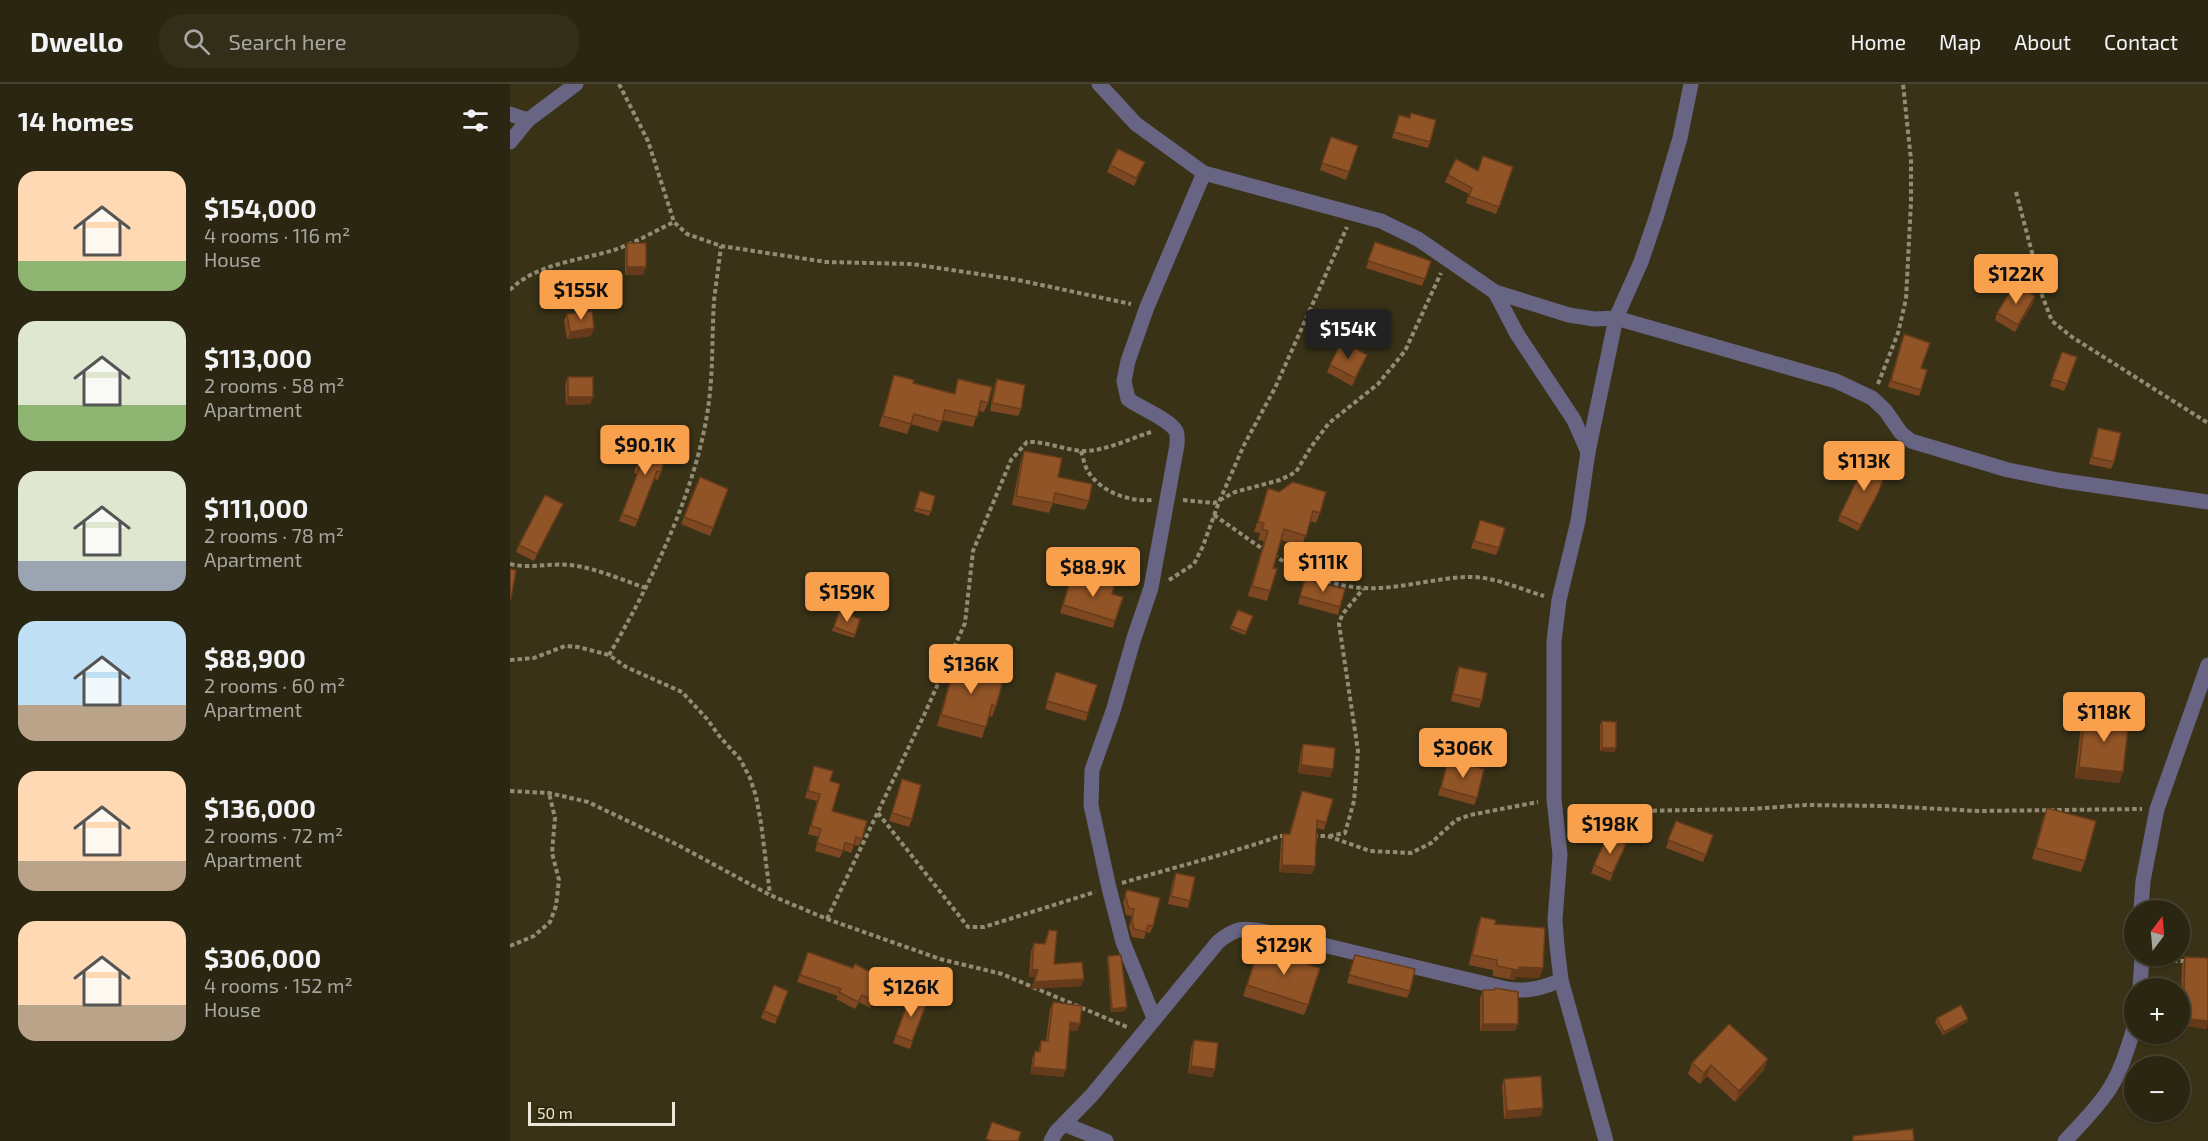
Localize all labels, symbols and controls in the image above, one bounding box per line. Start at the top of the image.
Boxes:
search box [159,14,579,68]
text: Dwello [30,24,123,58]
icon: search [180,25,213,58]
text: Search here [228,28,347,54]
text: Home [1850,29,1906,54]
text: Map [1939,29,1981,54]
text: About [2014,29,2071,54]
text: Contact [2104,29,2178,54]
icon: filters [459,104,492,137]
text: 14 homes [18,105,134,136]
text: $154,000 [204,192,317,223]
icon: home [66,195,138,267]
text: 4 rooms · 116 m² [204,223,350,247]
text: House [204,247,261,271]
pin: $122K [1974,254,2058,305]
text: $122K [1988,261,2044,285]
pin: $155K [539,270,623,321]
text: $155K [554,277,609,301]
pin: $154K [1306,309,1390,360]
text: $154K [1320,316,1376,340]
text: $113,000 [204,342,312,373]
icon: home [66,345,138,417]
text: 2 rooms · 58 m² [204,373,345,397]
text: Apartment [204,397,302,421]
pin: $90.1K [596,425,694,476]
text: $90.1K [614,432,676,456]
pin: $113K [1822,441,1906,492]
text: $113K [1838,448,1890,472]
text: $111,000 [204,492,308,523]
icon: home [66,495,138,567]
text: 2 rooms · 78 m² [204,523,344,547]
pin: $111K [1281,542,1365,593]
text: Apartment [204,547,302,571]
pin: $88.9K [1044,547,1142,598]
text: $111K [1298,549,1348,573]
text: $88.9K [1060,554,1126,578]
pin: $159K [805,572,889,623]
text: $159K [819,579,875,603]
text: $88,900 [204,642,306,673]
pin: $136K [929,644,1013,695]
icon: home [66,645,138,717]
text: $136K [943,651,999,675]
text: 2 rooms · 60 m² [204,673,345,697]
pin: $118K [2062,692,2146,743]
text: Apartment [204,697,302,721]
text: $118K [2077,699,2131,723]
pin: $306K [1421,728,1505,779]
text: $306K [1433,735,1493,759]
text: $136,000 [204,792,316,823]
icon: home [66,795,138,867]
pin: $198K [1568,804,1652,855]
text: $198K [1581,811,1639,835]
text: 2 rooms · 72 m² [204,823,343,847]
text: Apartment [204,847,302,871]
north arrow [2124,900,2190,966]
map controls [2124,900,2190,1122]
pin: $129K [1242,925,1326,976]
text: $129K [1256,932,1312,956]
text: $306,000 [204,942,321,973]
icon: home [66,945,138,1017]
pin: $126K [869,967,953,1018]
text: 4 rooms · 152 m² [204,973,353,997]
text: $126K [883,974,939,998]
button: + [2124,978,2190,1044]
text: House [204,997,261,1021]
button: − [2124,1056,2190,1122]
scale bar [528,1099,675,1126]
text: 50 m [537,1103,573,1122]

